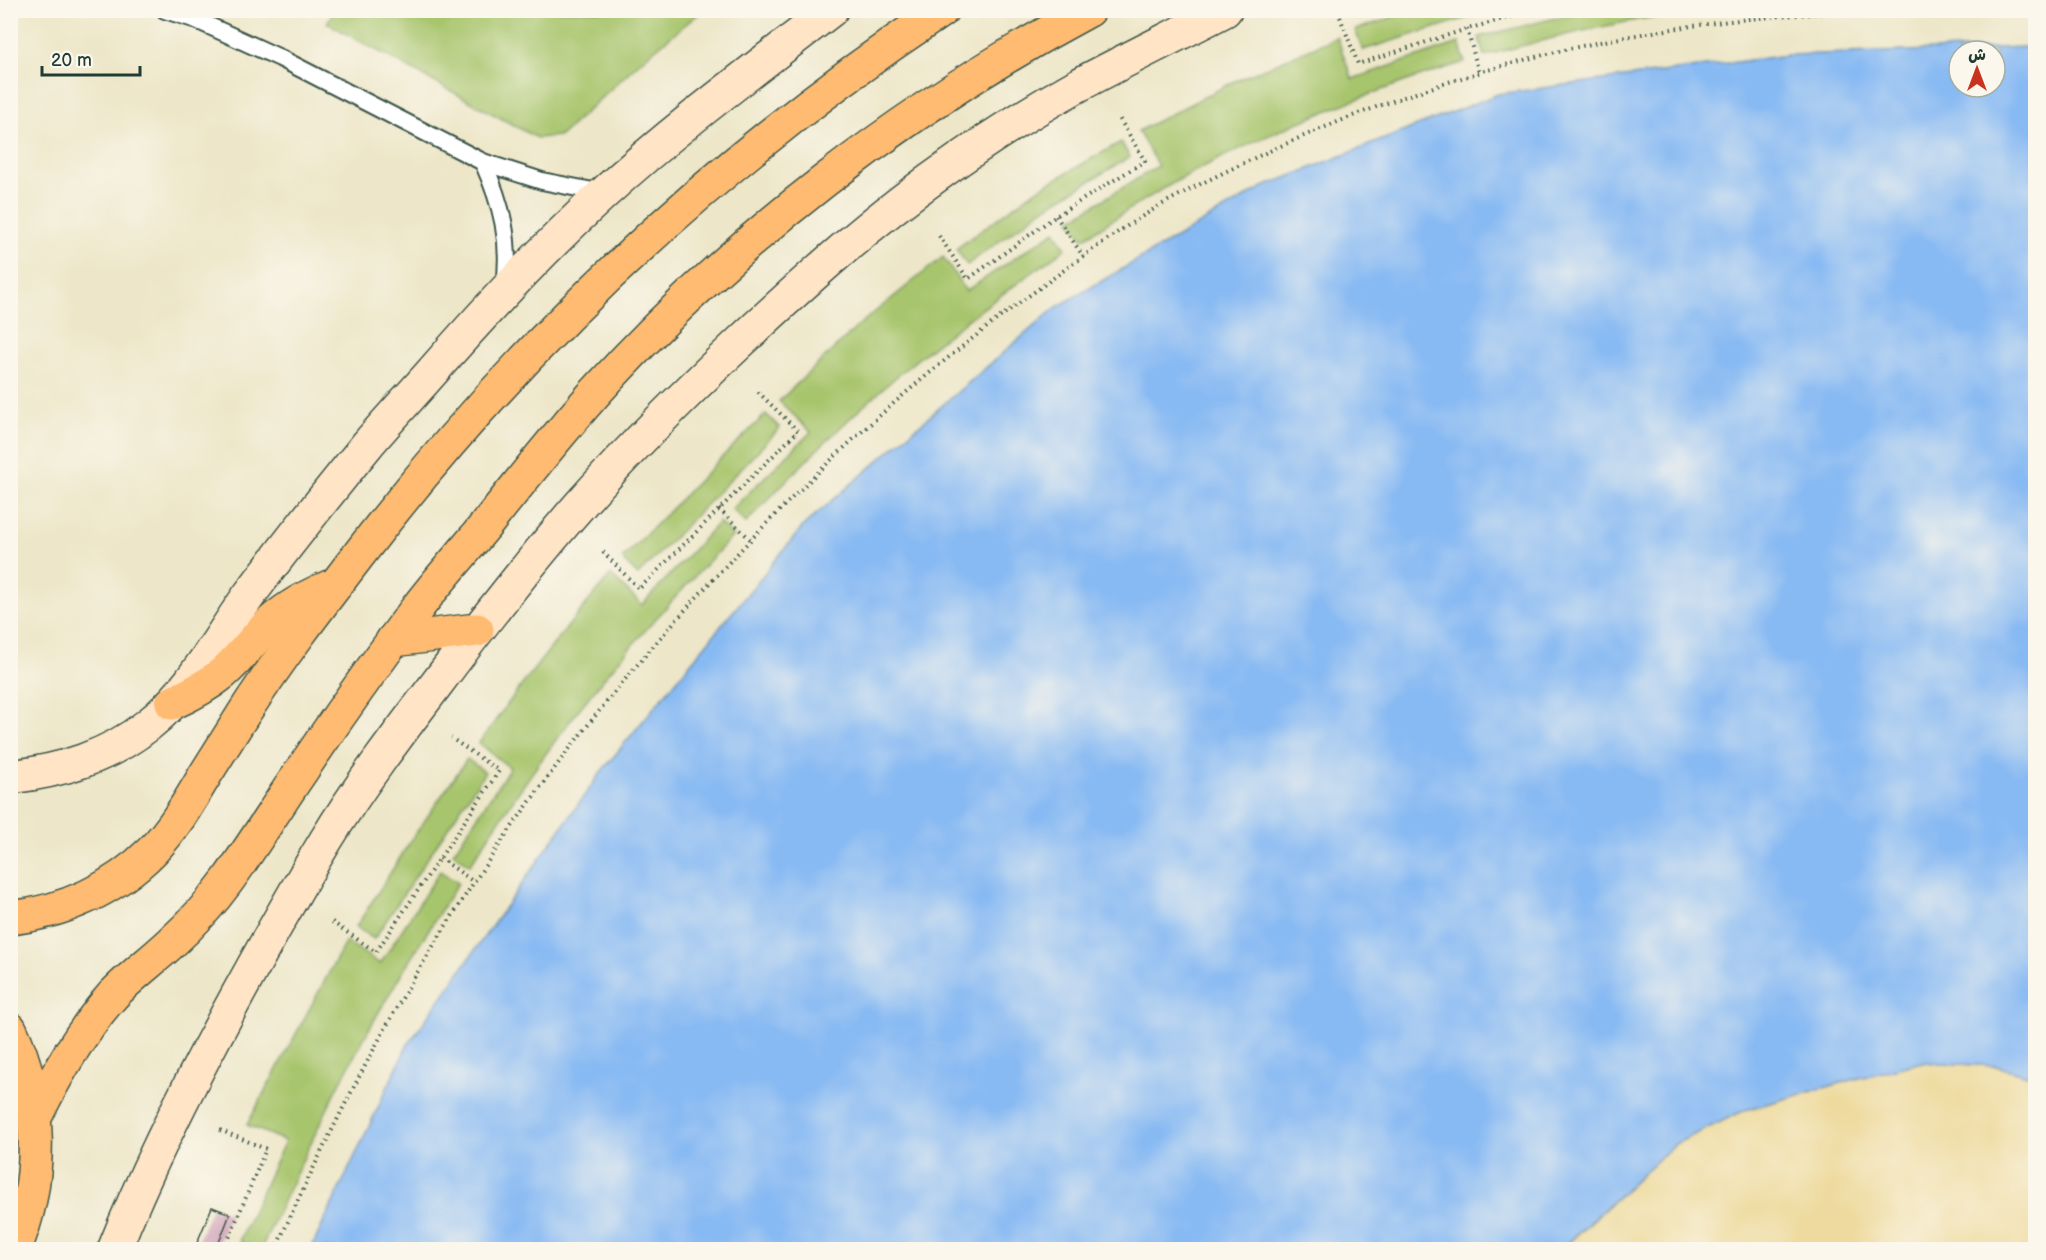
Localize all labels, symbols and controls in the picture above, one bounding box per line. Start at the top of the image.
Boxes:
scale bar [42,39,140,77]
north arrow [1947,39,2007,99]
text: ش [1968,46,1986,65]
text: 20 m [51,50,92,71]

